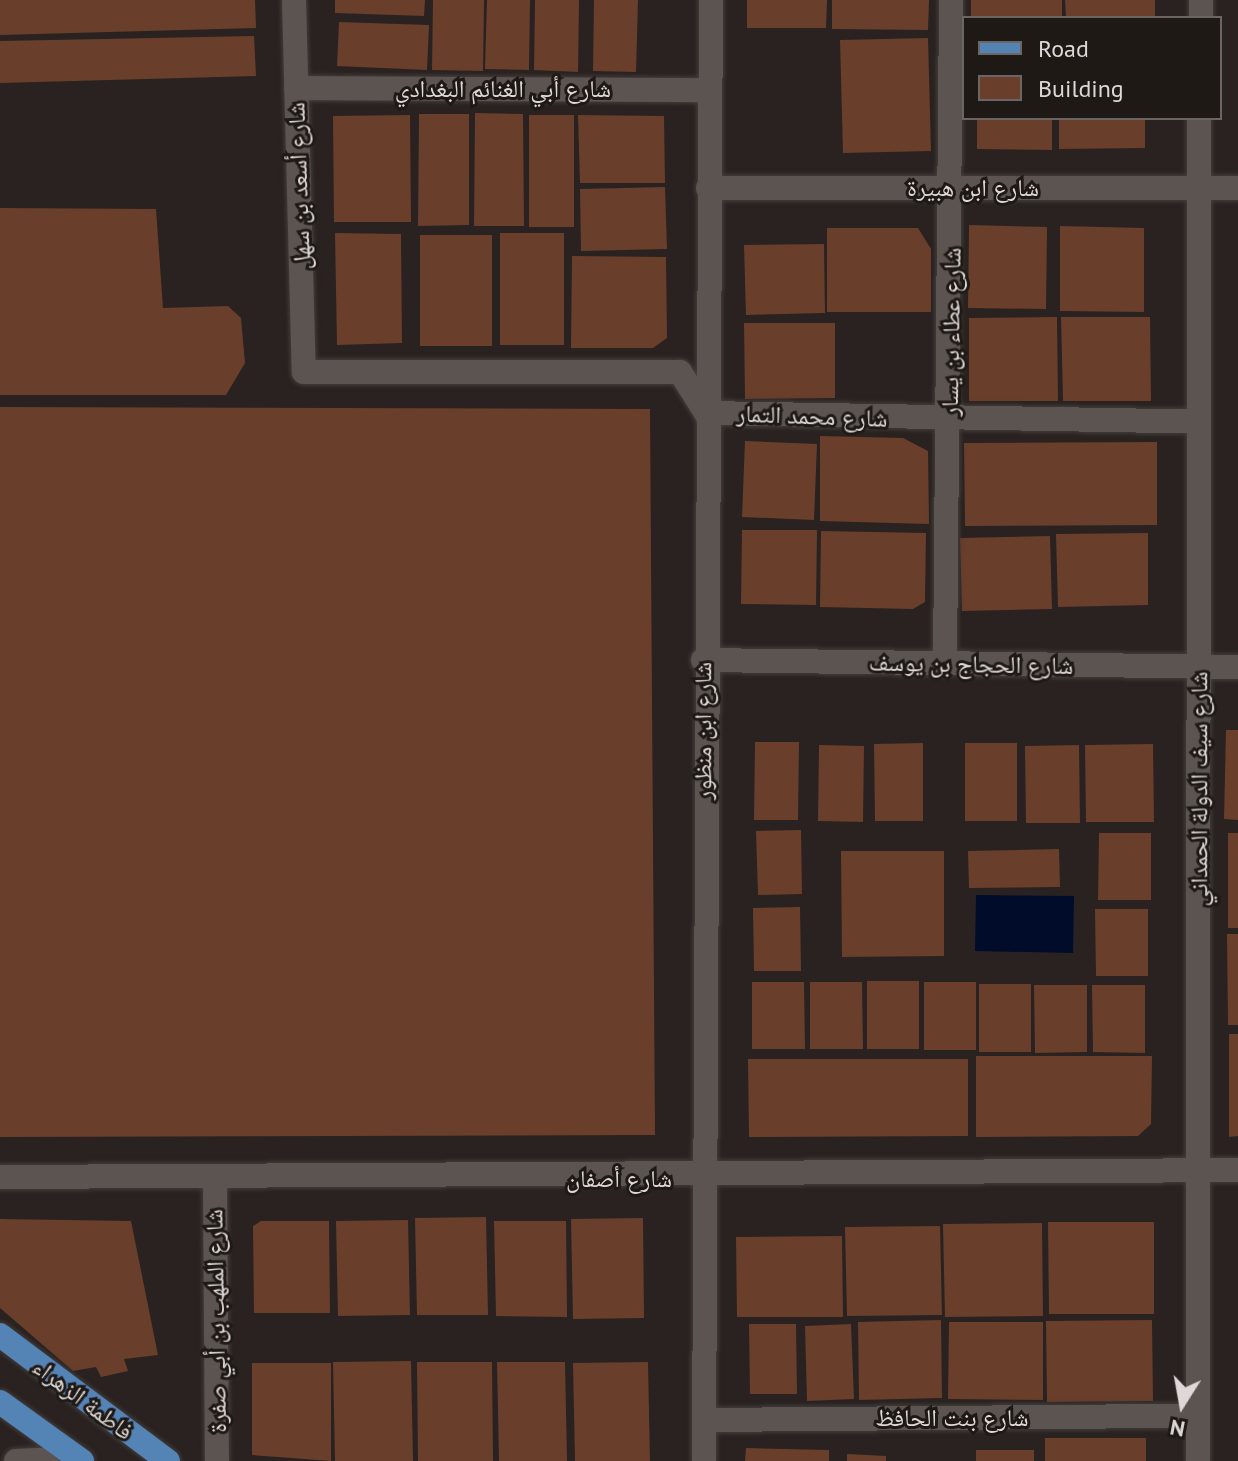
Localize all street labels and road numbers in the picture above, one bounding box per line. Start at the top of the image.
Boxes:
street label: شارع أبي الغنائم البغدادي [395,75,611,103]
street label: شارع أسعد بن سهل [282,102,316,270]
street label: شارع ابن هبيرة [907,174,1039,202]
street label: شارع عطاء بن يسار [935,247,967,417]
street label: شارع محمد التمار [736,399,888,433]
street label: شارع الحجاج بن يوسف [869,648,1073,680]
street label: شارع ابن منظور [689,662,717,800]
street label: شارع سيف الدولة الحمداني [1185,671,1213,907]
street label: شارع أصفان [566,1165,672,1193]
street label: شارع الملهب بن أبي صفرة [200,1209,232,1433]
street label: فاطمة الزهراء [27,1352,139,1446]
street label: شارع بنت الحافظ [875,1404,1029,1432]

